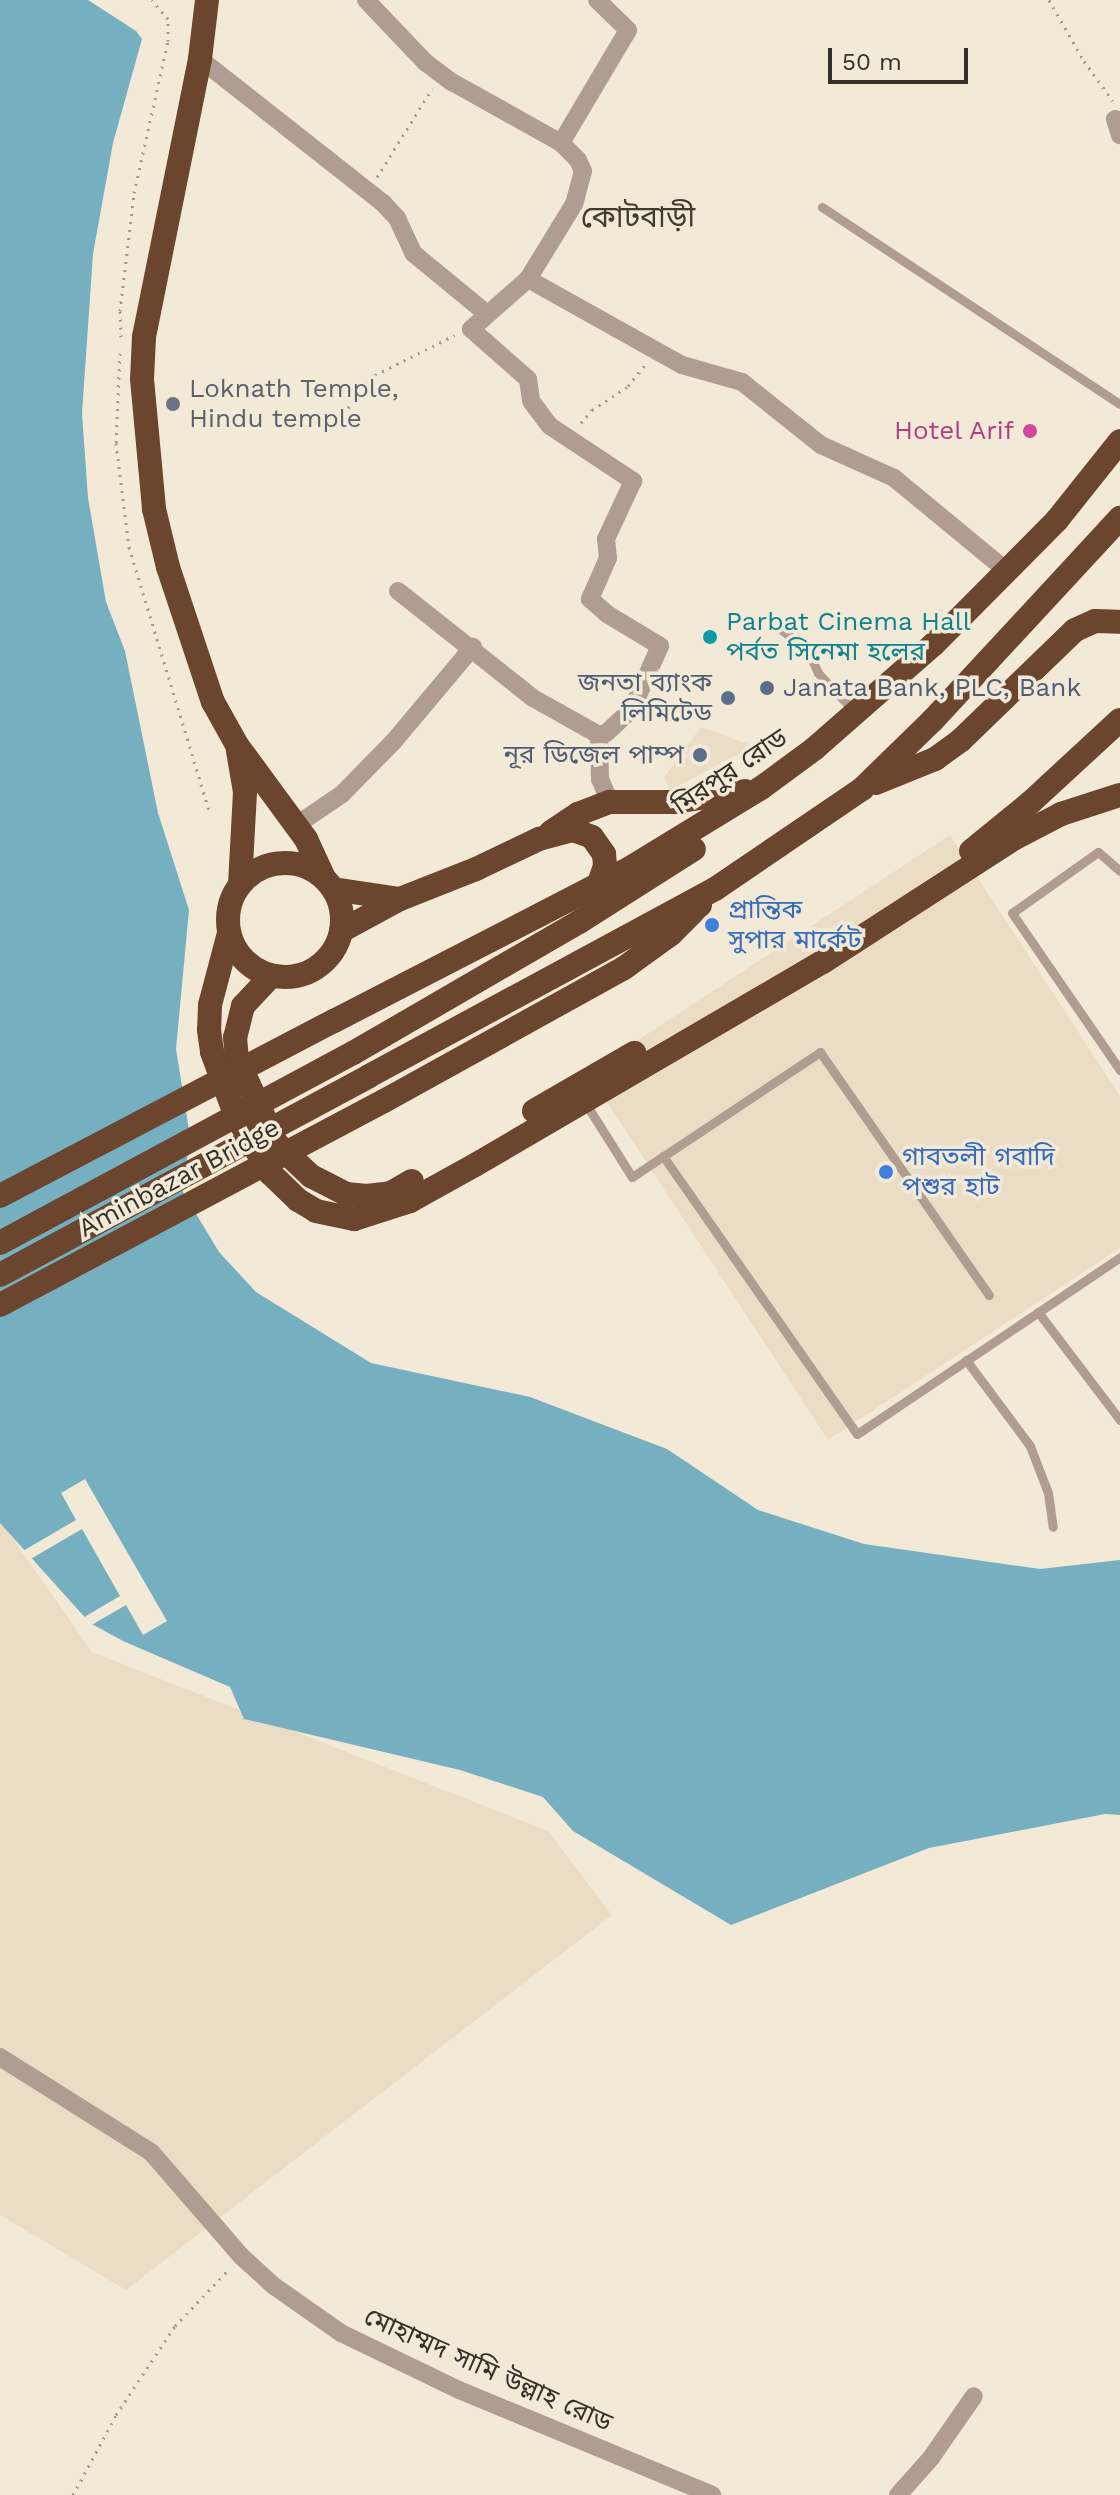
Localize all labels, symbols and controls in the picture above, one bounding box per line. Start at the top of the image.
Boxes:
scale bar [832,32,972,82]
text: 50 m [842,48,902,76]
district label: কোটবাড়ী [581,199,695,235]
place label: Loknath Temple, Hindu temple [189,373,399,434]
marker: Loknath Temple, Hindu temple [164,395,182,413]
place label: Hotel Arif [892,415,1014,447]
marker: Hotel Arif [1021,422,1039,440]
place label: Parbat Cinema Hall পর্বত সিনেমা হলের [726,606,971,668]
marker: Parbat Cinema Hall পর্বত সিনেমা হলের [701,628,719,646]
place label: জনতা ব্যাংক লিমিটেড [578,667,712,728]
place label: Janata Bank, PLC, Bank [783,672,1082,704]
marker: Janata Bank, PLC, Bank [758,679,776,697]
marker: জনতা ব্যাংক লিমিটেড [719,689,737,707]
street label: মিরপুর রোড [667,722,793,822]
place label: নূর ডিজেল পাম্প [503,739,684,771]
marker: নূর ডিজেল পাম্প [691,746,709,764]
place label: প্রান্তিক সুপার মার্কেট [728,894,862,956]
marker: প্রান্তিক সুপার মার্কেট [703,916,721,934]
street label: Aminbazar Bridge [73,1112,285,1244]
place label: গাবতলী গবাদি পশুর হাট [902,1141,1055,1202]
marker: গাবতলী গবাদি পশুর হাট [877,1163,895,1181]
street label: মোহাম্মদ সামি উল্লাহ রোড [359,2301,617,2439]

